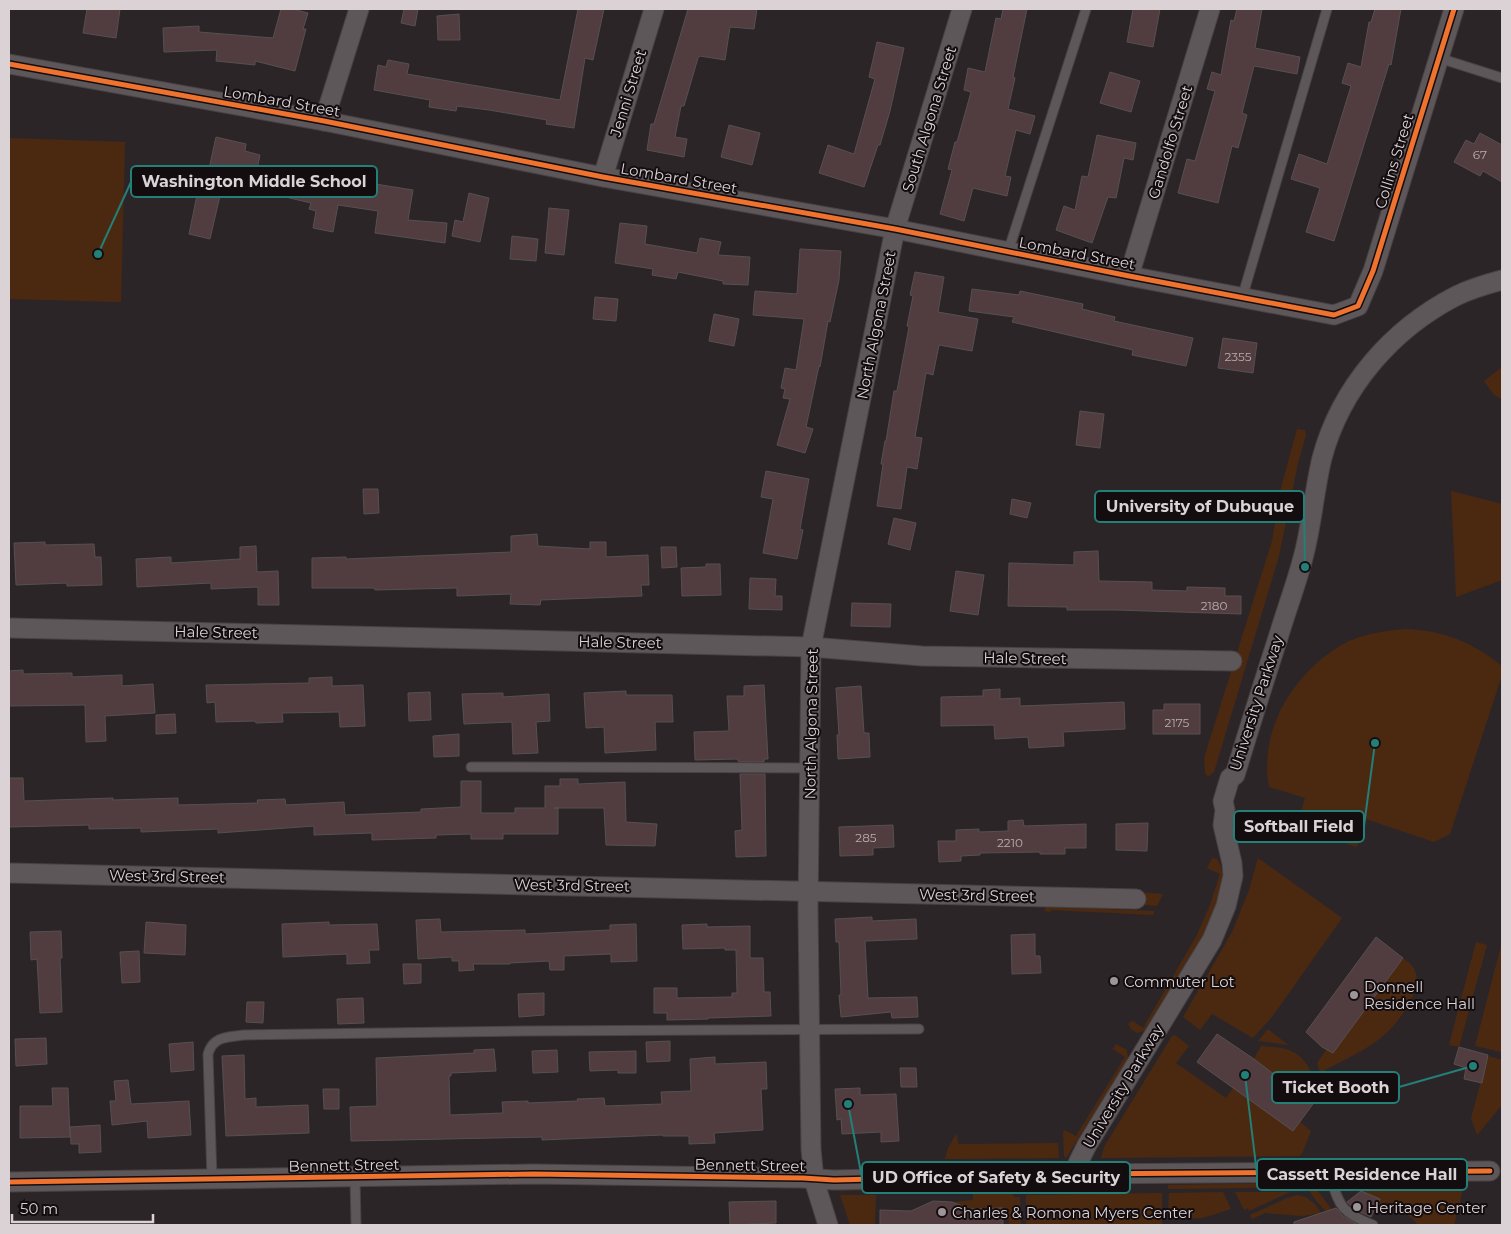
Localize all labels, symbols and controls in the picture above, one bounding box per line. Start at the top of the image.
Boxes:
street label: South Algona Street [898,44,960,194]
street label: Jenni Street [605,47,650,140]
street label: Lombard Street [222,81,342,121]
street label: Gandolfo Street [1144,83,1196,201]
street label: Collins Street [1371,111,1417,211]
house number: 67 [1473,147,1487,162]
street label: Lombard Street [619,158,739,198]
callout: Washington Middle School [131,166,377,197]
text: Washington Middle School [141,172,367,191]
street label: Lombard Street [1017,232,1137,274]
street label: North Algona Street [852,249,900,401]
house number: 2355 [1225,349,1252,364]
callout: University of Dubuque [1095,491,1304,522]
text: University of Dubuque [1106,497,1294,516]
house number: 2180 [1201,598,1227,613]
street label: Hale Street [174,622,258,642]
street label: Hale Street [578,632,662,652]
street label: University Parkway [1225,632,1287,773]
street label: North Algona Street [800,648,822,800]
street label: Hale Street [983,648,1067,668]
house number: 2175 [1165,715,1190,730]
callout: Softball Field [1234,811,1364,842]
text: Softball Field [1244,817,1354,836]
house number: 285 [855,830,877,845]
house number: 2210 [997,835,1023,850]
street label: West 3rd Street [109,865,225,887]
street label: West 3rd Street [514,874,630,896]
street label: West 3rd Street [919,884,1035,906]
place label: Commuter Lot [1124,972,1235,991]
marker: Commuter Lot [1108,975,1120,987]
place label: Donnell Residence Hall [1364,977,1475,1013]
marker: Donnell Residence Hall [1348,989,1360,1001]
street label: University Parkway [1078,1020,1168,1151]
callout: Ticket Booth [1272,1072,1399,1103]
text: Ticket Booth [1282,1078,1390,1097]
street label: Bennett Street [288,1155,400,1175]
street label: Bennett Street [694,1155,806,1175]
callout: Cassett Residence Hall [1257,1159,1467,1190]
callout: UD Office of Safety & Security [862,1162,1130,1193]
text: Cassett Residence Hall [1267,1165,1457,1184]
text: UD Office of Safety & Security [872,1168,1120,1187]
scale bar [12,1192,154,1224]
place label: Heritage Center [1367,1198,1486,1217]
text: 50 m [20,1199,58,1218]
marker: Heritage Center [1351,1201,1363,1213]
place label: Charles & Romona Myers Center [952,1203,1193,1222]
marker: Charles & Romona Myers Center [936,1206,948,1218]

